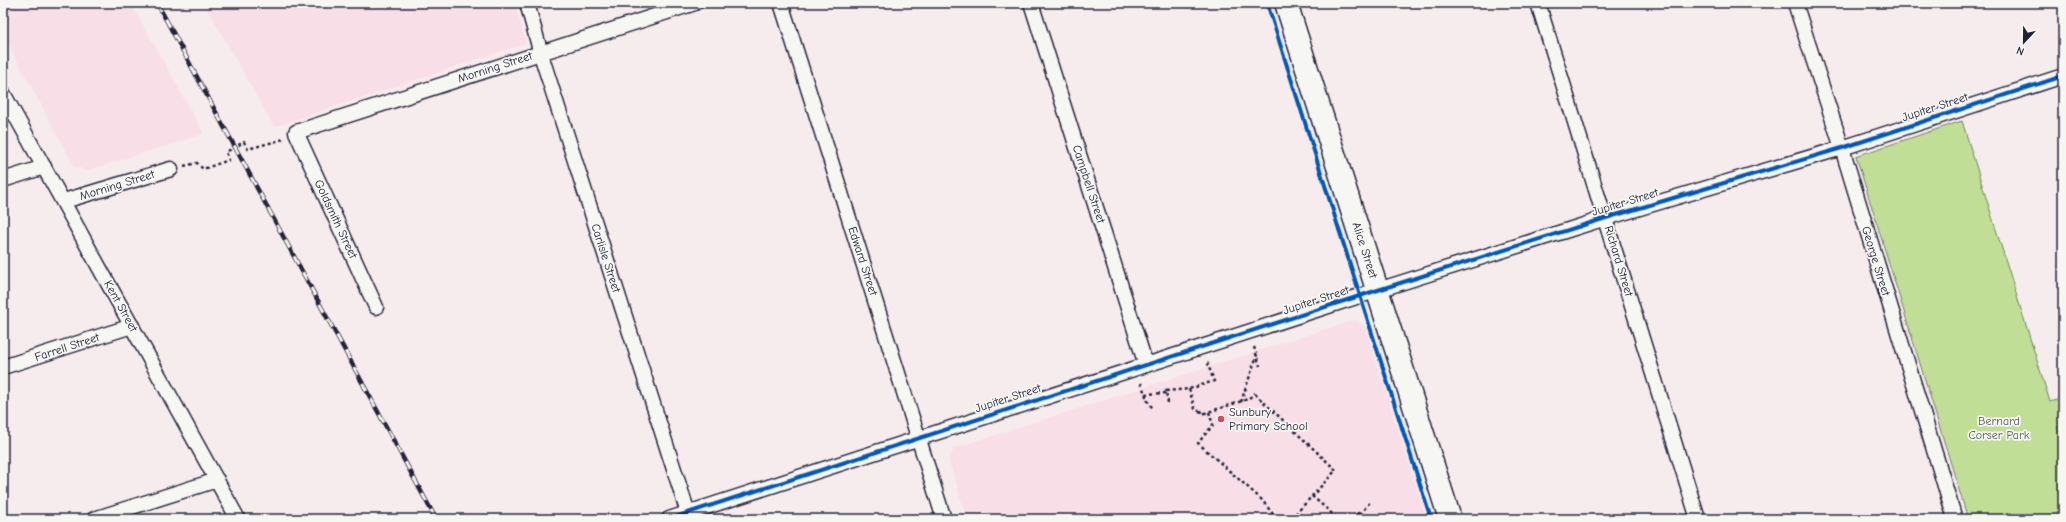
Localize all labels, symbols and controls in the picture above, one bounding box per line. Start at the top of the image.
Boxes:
north arrow [2004,22,2044,62]
text: N [2015,43,2026,58]
street label: Morning Street [456,48,535,86]
street label: Jupiter Street [1900,90,1970,124]
street label: Campbell Street [1070,143,1108,226]
street label: Morning Street [78,167,157,203]
street label: Goldsmith Street [312,177,361,261]
street label: Jupiter Street [1590,185,1660,219]
street label: Alice Street [1349,220,1381,280]
street label: Carlisle Street [588,222,624,295]
street label: Richard Street [1602,224,1637,299]
street label: Edward Street [845,225,881,298]
street label: George Street [1859,225,1893,298]
street label: Kent Street [101,278,141,335]
street label: Jupiter Street [1281,283,1351,317]
street label: Farrell Street [33,330,102,364]
street label: Jupiter Street [973,381,1043,415]
place label: Sunbury Primary School [1229,405,1308,433]
marker: Sunbury Primary School [1216,414,1226,424]
park label: Bernard Corser Park [1968,414,2030,442]

